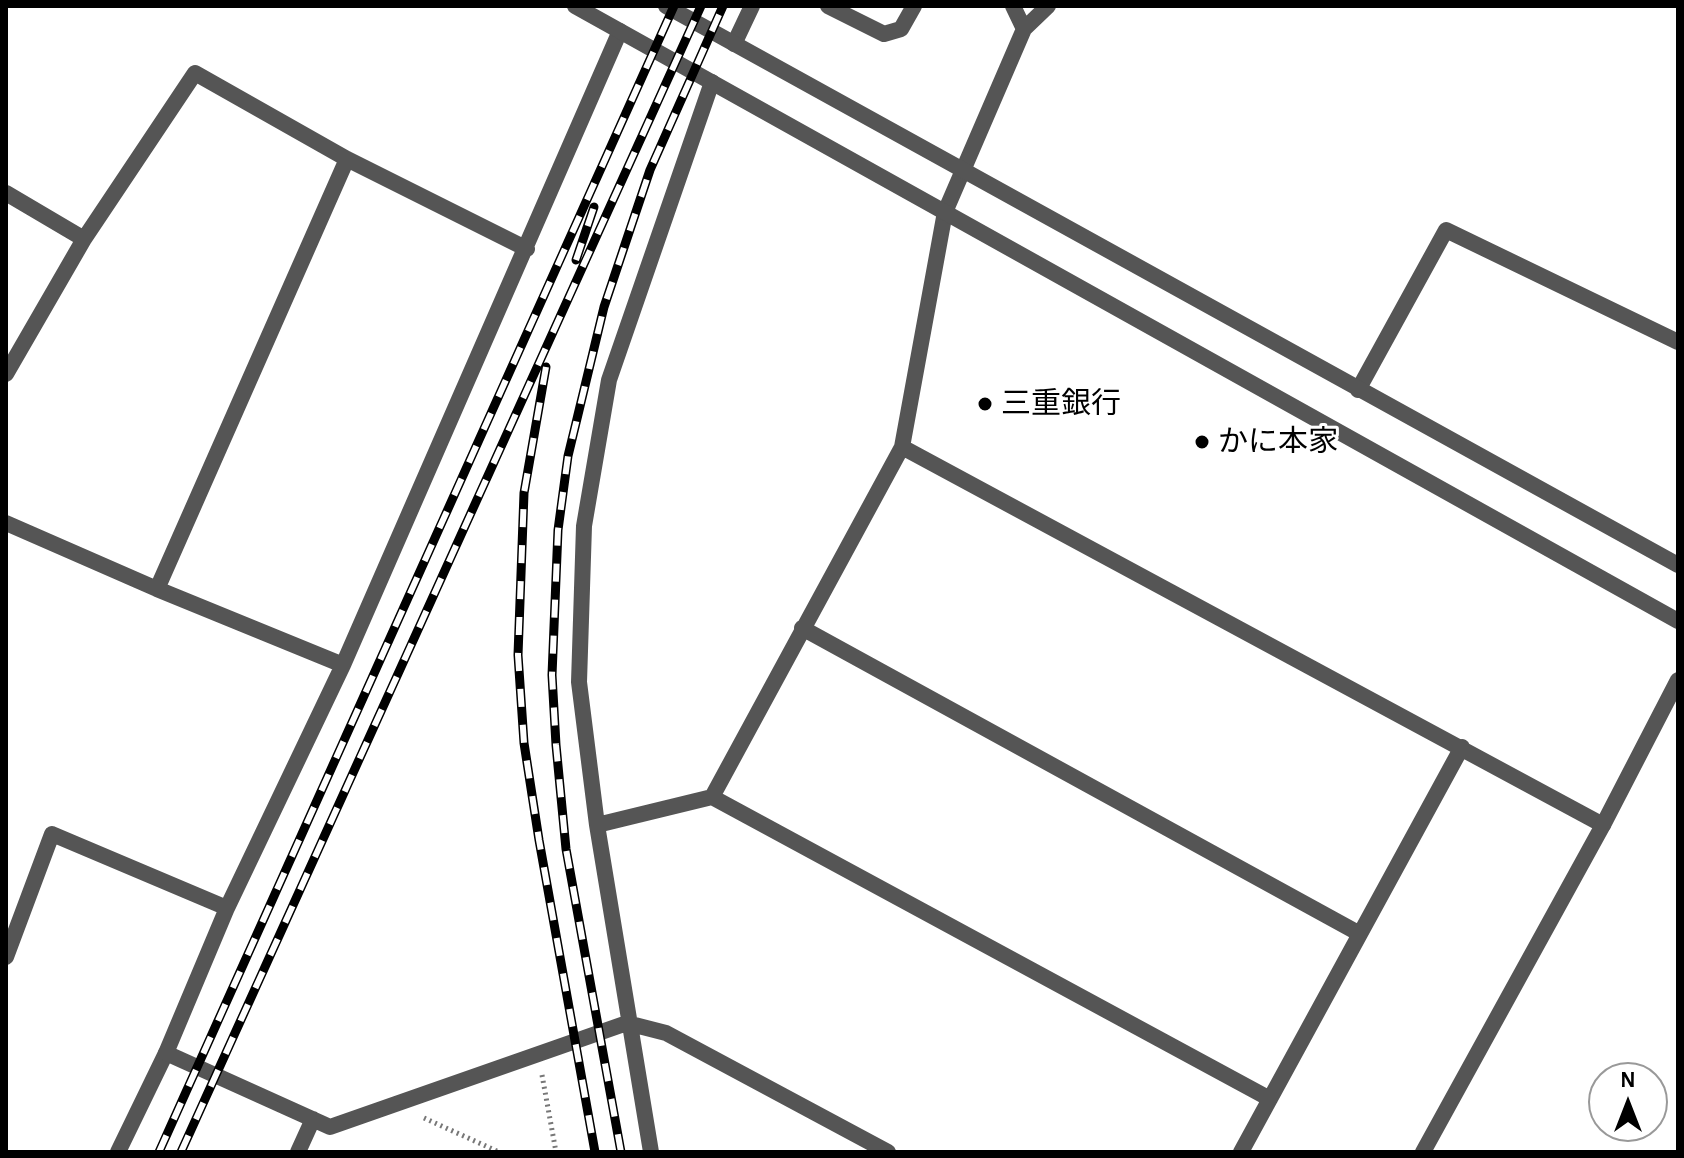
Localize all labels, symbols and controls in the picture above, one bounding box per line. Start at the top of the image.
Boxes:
place label: 三重銀行 [1001,386,1121,422]
marker: 三重銀行 [976,395,994,413]
place label: かに本家 [1218,424,1338,460]
marker: かに本家 [1193,433,1211,451]
north arrow [1588,1062,1668,1142]
text: N [1620,1069,1636,1091]

